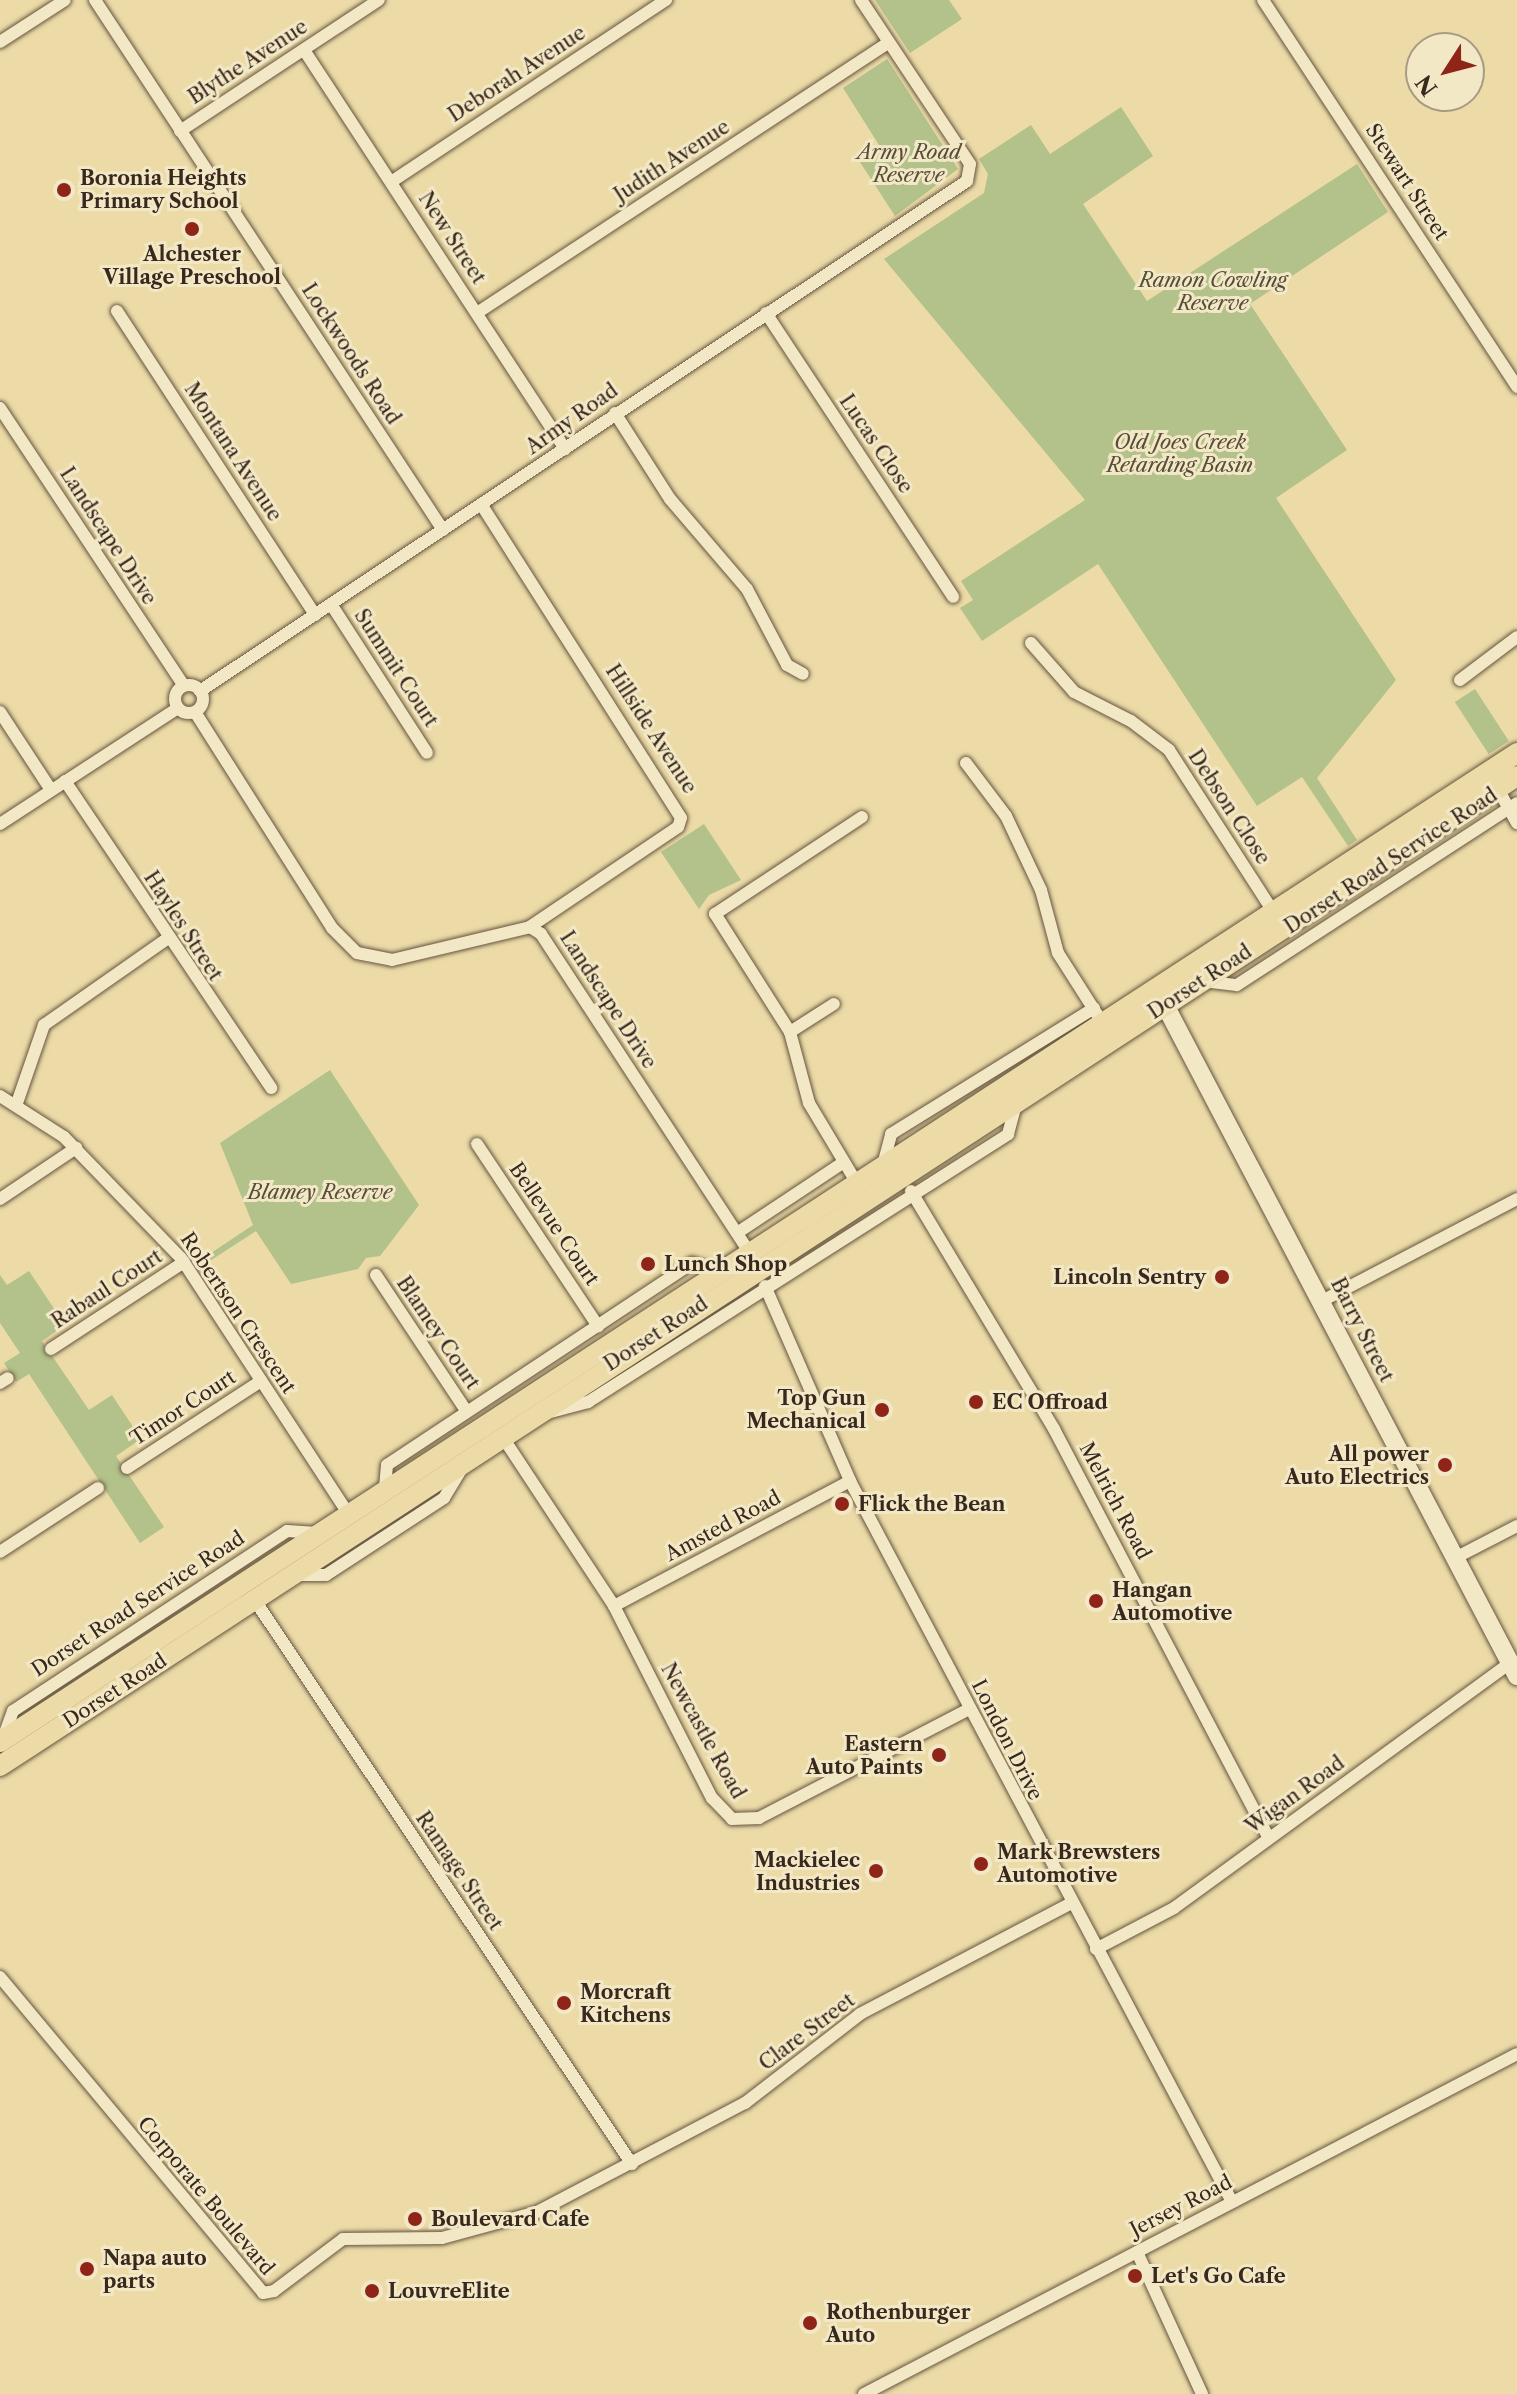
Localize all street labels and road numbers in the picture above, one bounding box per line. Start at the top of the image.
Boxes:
street label: Blythe Avenue [184,14,312,110]
street label: Deborah Avenue [444,20,590,128]
street label: Judith Avenue [609,115,735,207]
street label: Stewart Street [1360,119,1454,245]
street label: New Street [413,187,491,289]
street label: Lockwoods Road [296,279,406,429]
street label: Montana Avenue [179,378,287,526]
street label: Army Road [521,378,623,460]
street label: Lucas Close [834,390,918,498]
street label: Landscape Drive [55,463,161,609]
street label: Summit Court [349,605,443,731]
street label: Hillside Avenue [600,660,702,798]
street label: Debson Close [1183,745,1275,869]
street label: Dorset Road Service Road [1280,783,1502,939]
street label: Hayles Street [139,867,227,985]
street label: Landscape Drive [555,927,661,1073]
street label: Dorset Road [1144,940,1256,1024]
street label: Bellevue Court [504,1158,604,1290]
street label: Robertson Crescent [175,1228,301,1398]
street label: Rabaul Court [47,1244,167,1334]
street label: Blamey Court [391,1272,485,1394]
street label: Barry Street [1325,1274,1399,1386]
street label: Dorset Road [600,1292,712,1376]
street label: Timor Court [126,1365,240,1451]
street label: Melrich Road [1074,1438,1156,1564]
street label: Amsted Road [661,1486,785,1566]
street label: Dorset Road Service Road [27,1526,249,1682]
street label: Dorset Road [59,1649,171,1733]
street label: Newcastle Road [656,1659,750,1803]
street label: London Drive [966,1676,1048,1804]
street label: Wigan Road [1241,1751,1349,1839]
street label: Ramage Street [410,1807,508,1935]
street label: Clare Street [755,1988,859,2076]
street label: Corporate Boulevard [133,2112,279,2280]
street label: Jersey Road [1126,2170,1236,2242]

